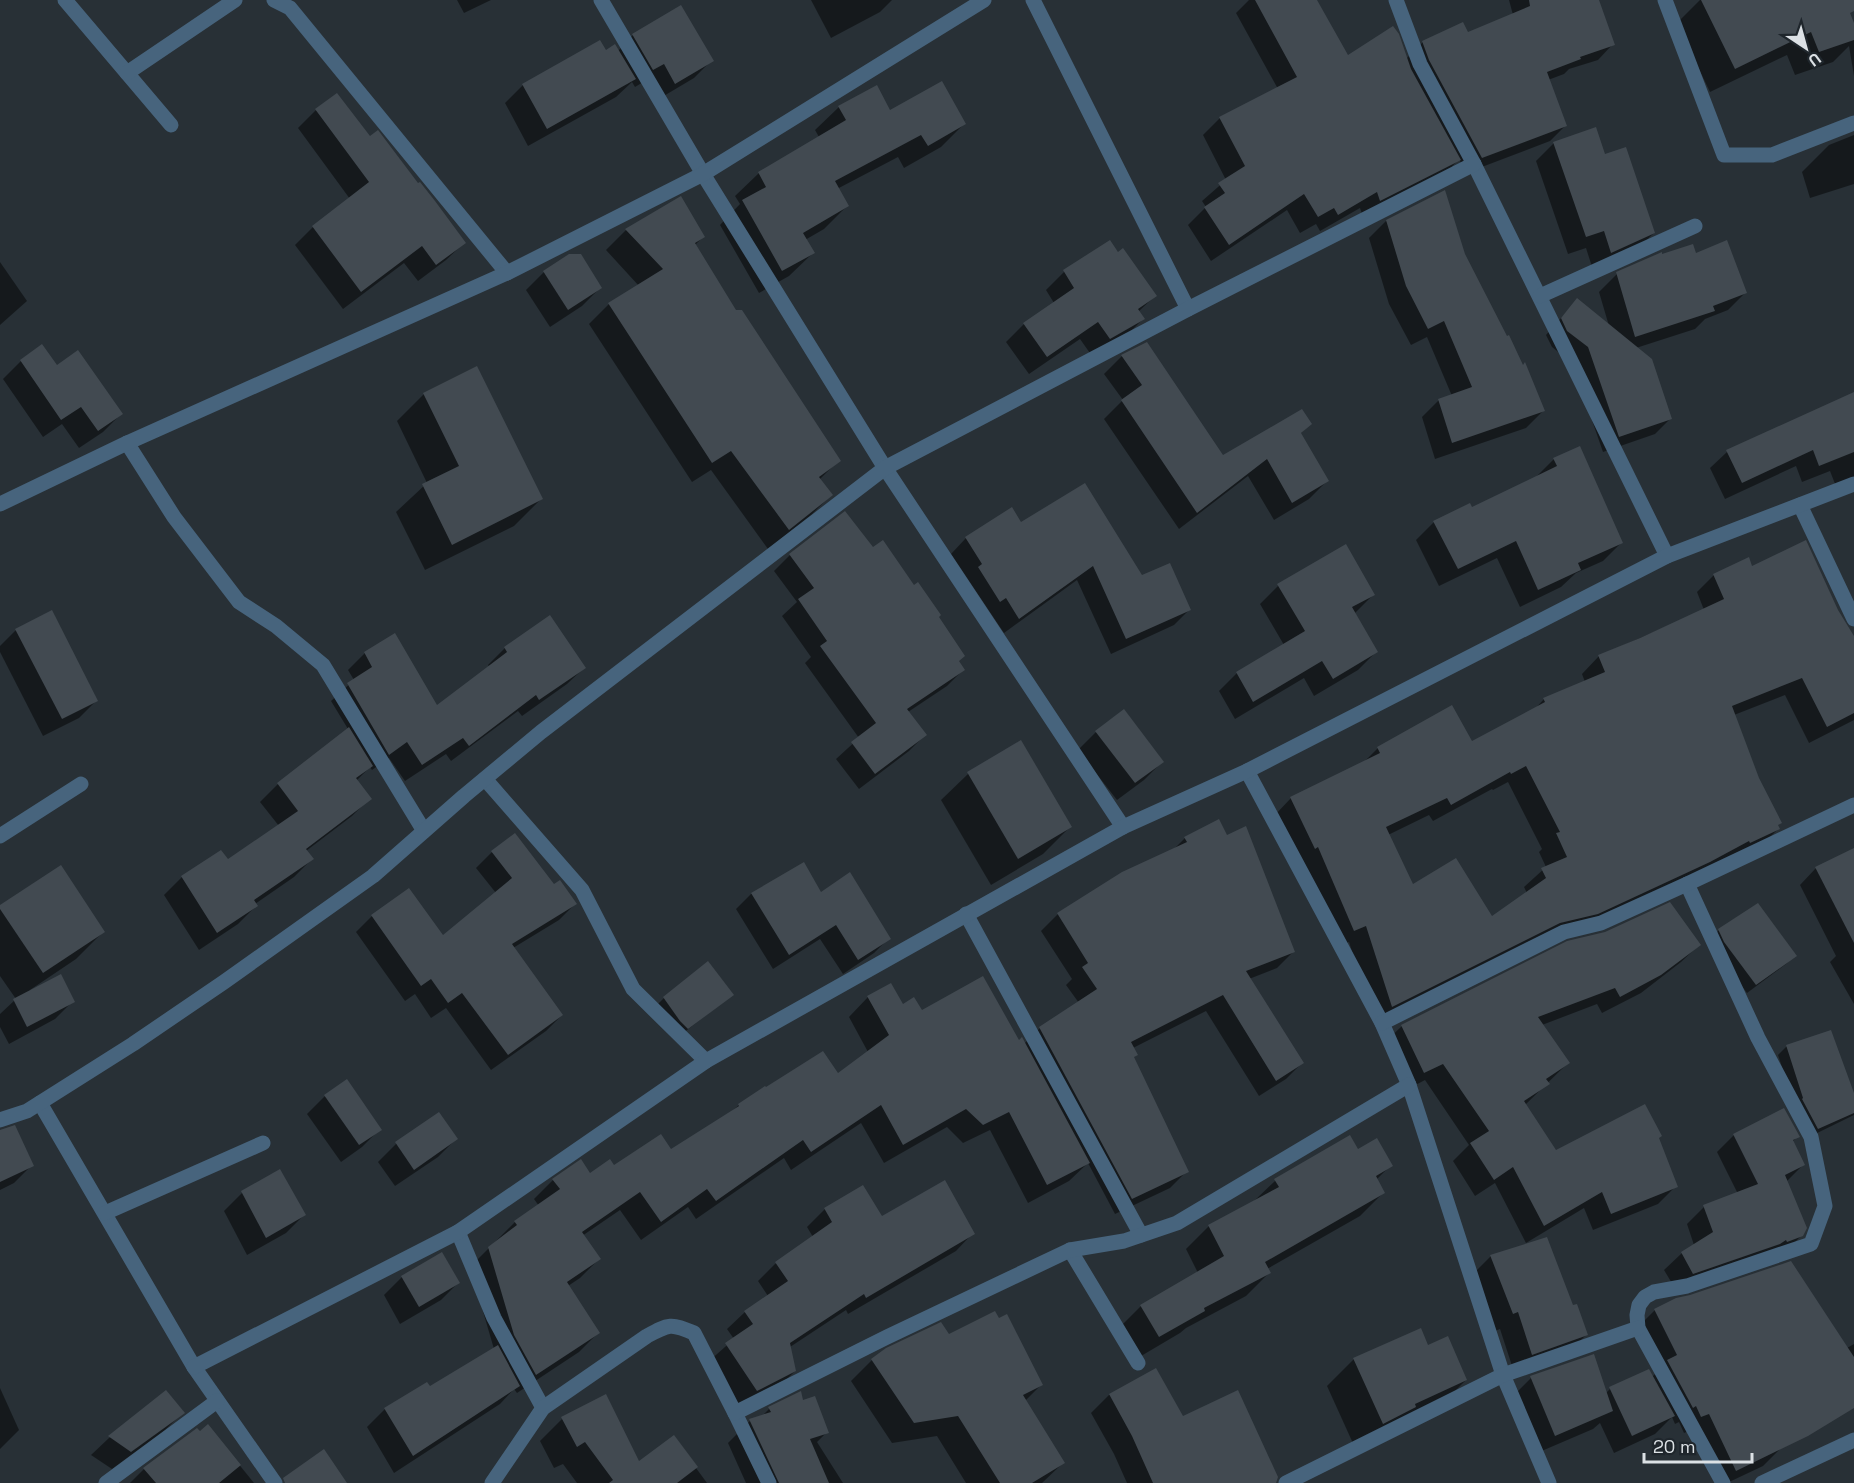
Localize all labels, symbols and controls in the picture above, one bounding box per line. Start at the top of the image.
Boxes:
north arrow [1776,18,1836,78]
text: U [1804,48,1825,71]
scale bar [1644,1426,1752,1464]
text: 20 m [1653,1435,1696,1458]

